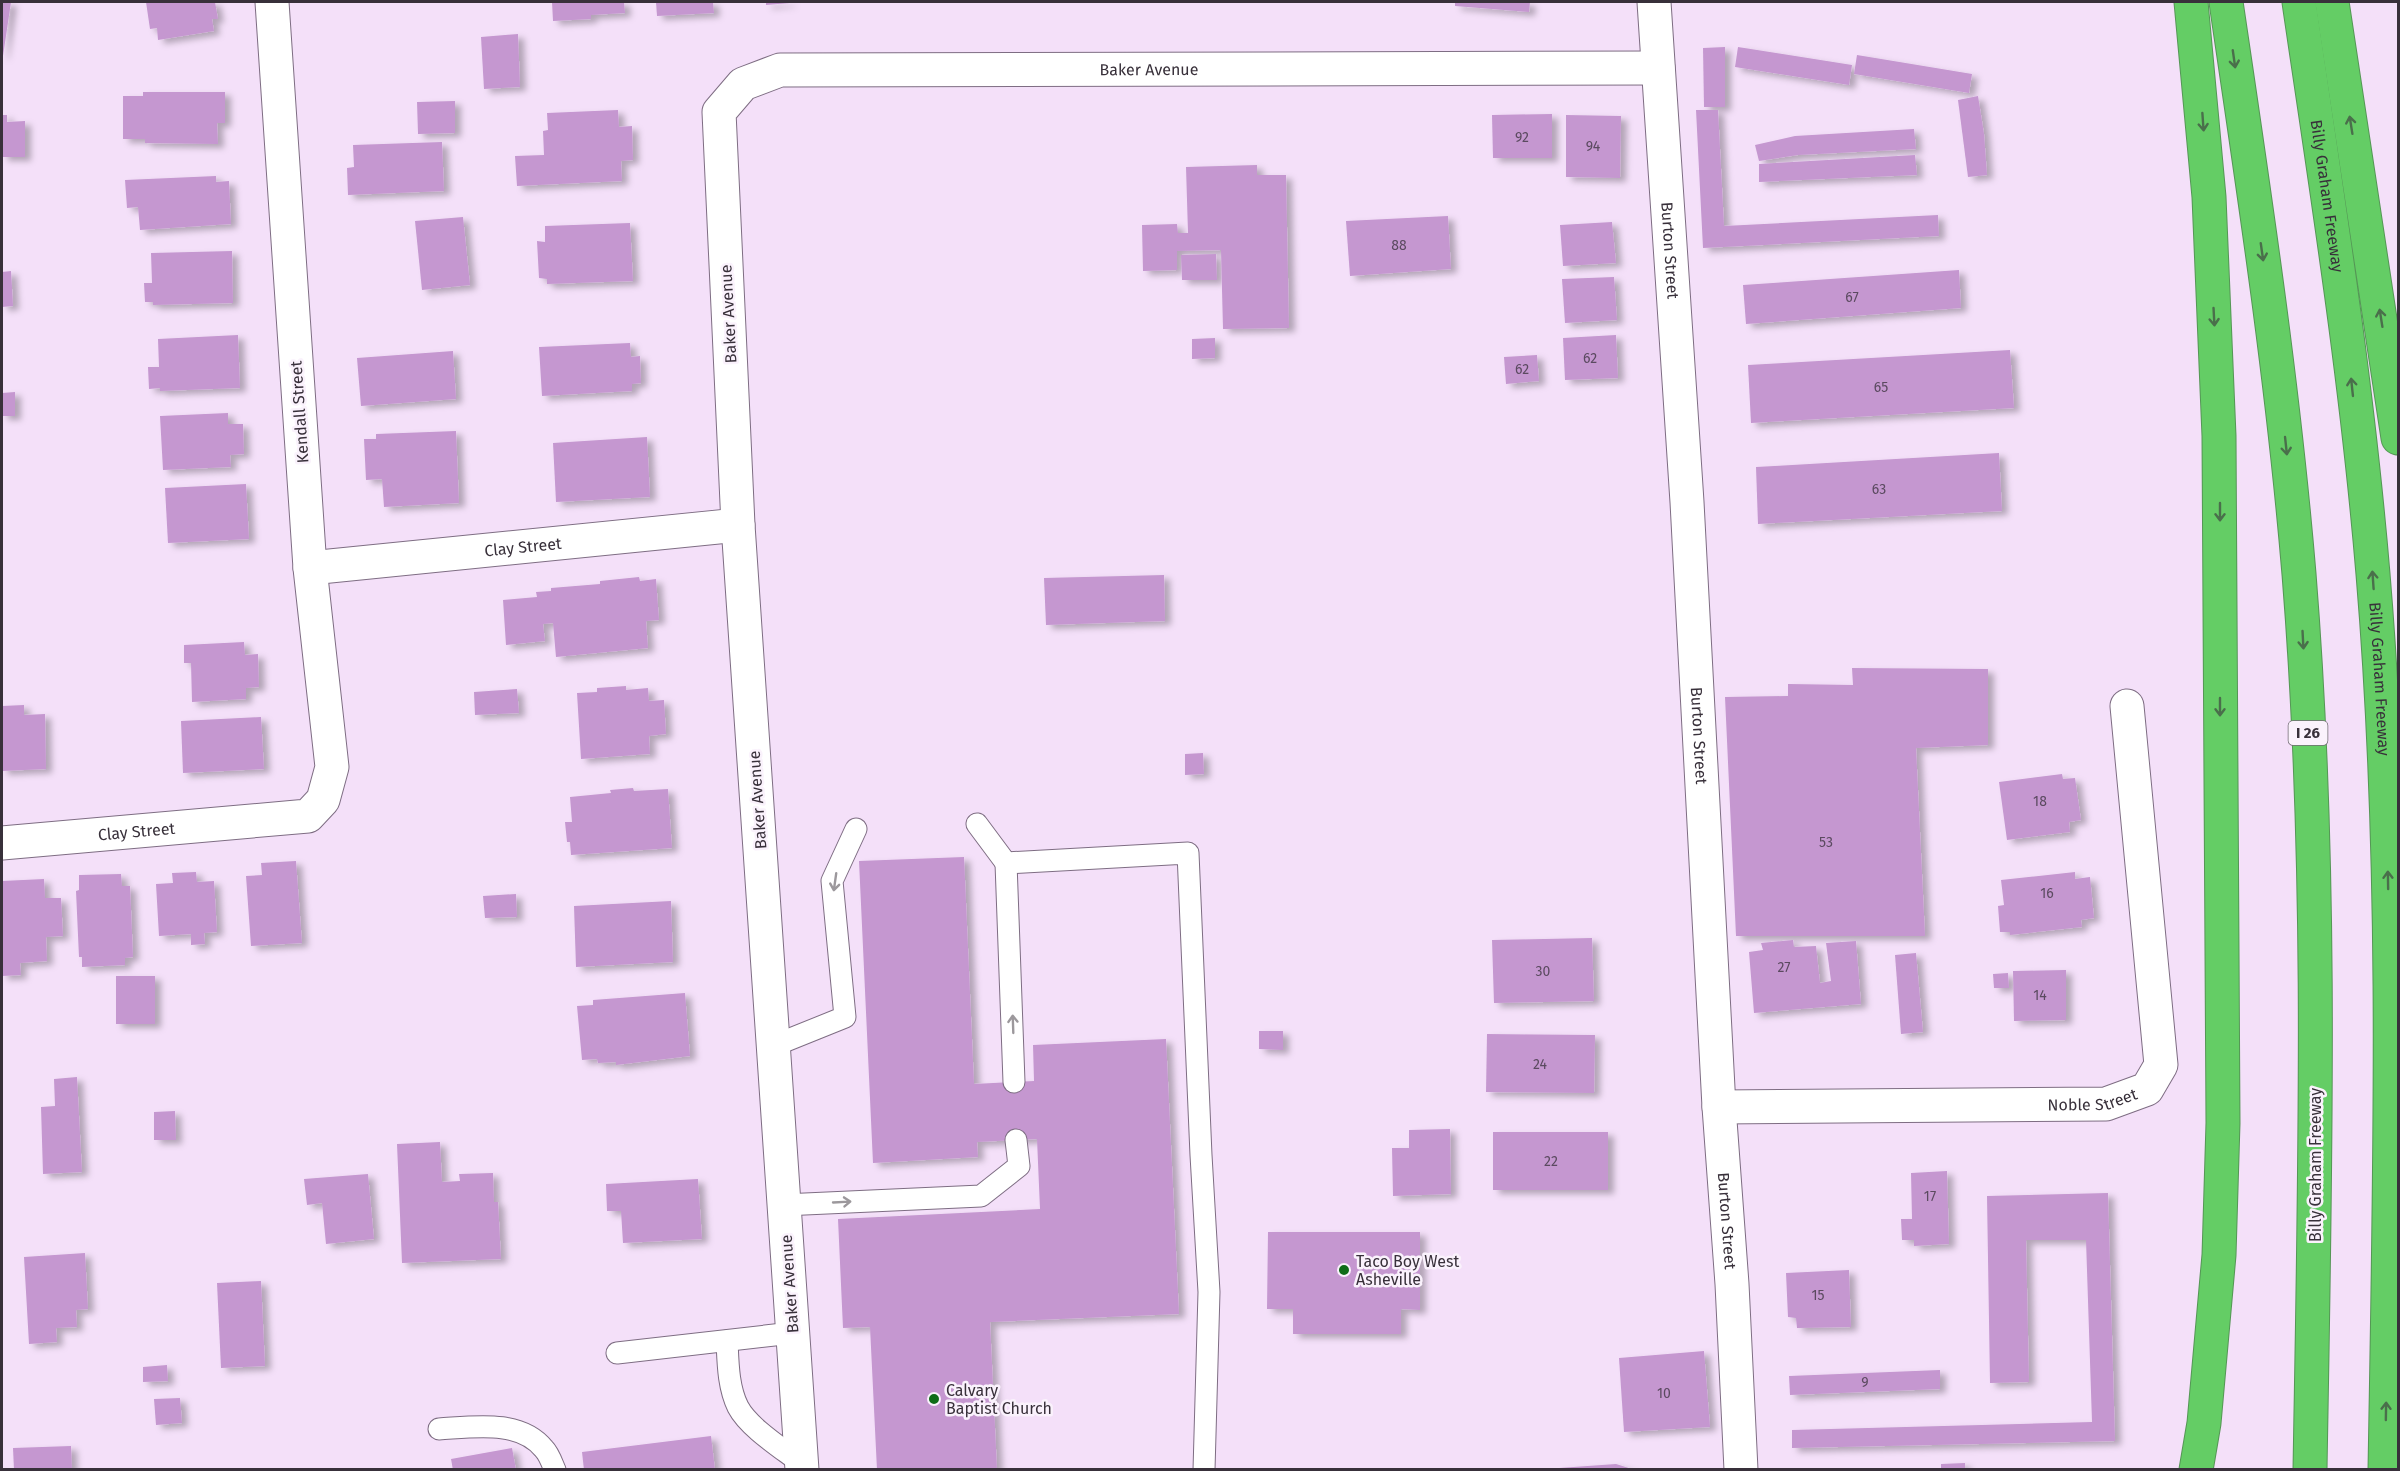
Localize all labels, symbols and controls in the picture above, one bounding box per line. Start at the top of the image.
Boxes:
one-way arrow [2229,49,2240,69]
street label: Baker Avenue [1100,60,1198,79]
one-way arrow [2198,112,2209,132]
one-way arrow [2345,116,2356,136]
street label: Billy Graham Freeway [2307,118,2347,274]
house number: 92 [1515,129,1529,146]
house number: 94 [1586,138,1601,155]
street label: Burton Street [1657,201,1683,300]
house number: 88 [1391,237,1407,254]
one-way arrow [2257,242,2268,262]
street label: Baker Avenue [716,264,741,364]
house number: 67 [1845,289,1859,306]
one-way arrow [2209,307,2220,327]
one-way arrow [2375,309,2386,328]
house number: 62 [1583,350,1597,367]
street label: Kendall Street [286,360,313,464]
house number: 62 [1515,361,1529,378]
one-way arrow [2347,377,2358,397]
house number: 65 [1874,379,1888,396]
one-way arrow [2280,436,2291,455]
house number: 63 [1872,481,1886,498]
one-way arrow [2214,501,2225,521]
street label: Clay Street [483,534,563,560]
one-way arrow [2368,571,2379,591]
street label: Billy Graham Freeway [2365,601,2393,756]
one-way arrow [2298,630,2309,650]
street label: Burton Street [1687,687,1711,785]
one-way arrow [2214,696,2226,716]
road number: I 26 [2288,721,2328,745]
street label: Baker Avenue [745,750,770,850]
house number: 18 [2033,793,2047,810]
street label: Clay Street [97,819,176,845]
house number: 53 [1819,834,1833,851]
one-way arrow [2382,871,2394,891]
one-way arrow [829,872,840,891]
house number: 16 [2040,885,2054,902]
house number: 27 [1777,959,1791,976]
house number: 30 [1536,963,1551,980]
house number: 14 [2033,987,2047,1004]
one-way arrow [1007,1014,1018,1034]
house number: 24 [1533,1056,1548,1073]
street label: Noble Street [2047,1084,2140,1114]
street label: Billy Graham Freeway [2306,1088,2325,1242]
house number: 22 [1544,1153,1558,1170]
street label: Burton Street [1714,1172,1740,1270]
house number: 17 [1924,1188,1936,1205]
one-way arrow [831,1197,851,1208]
street label: Baker Avenue [777,1234,802,1334]
place label: Taco Boy West Asheville [1356,1252,1459,1289]
marker: Taco Boy West Asheville [1337,1263,1351,1277]
house number: 15 [1811,1287,1825,1304]
house number: 9 [1861,1374,1869,1391]
place label: Calvary Baptist Church [946,1381,1052,1418]
house number: 10 [1657,1385,1671,1402]
marker: Calvary Baptist Church [927,1392,941,1406]
one-way arrow [2380,1402,2391,1422]

